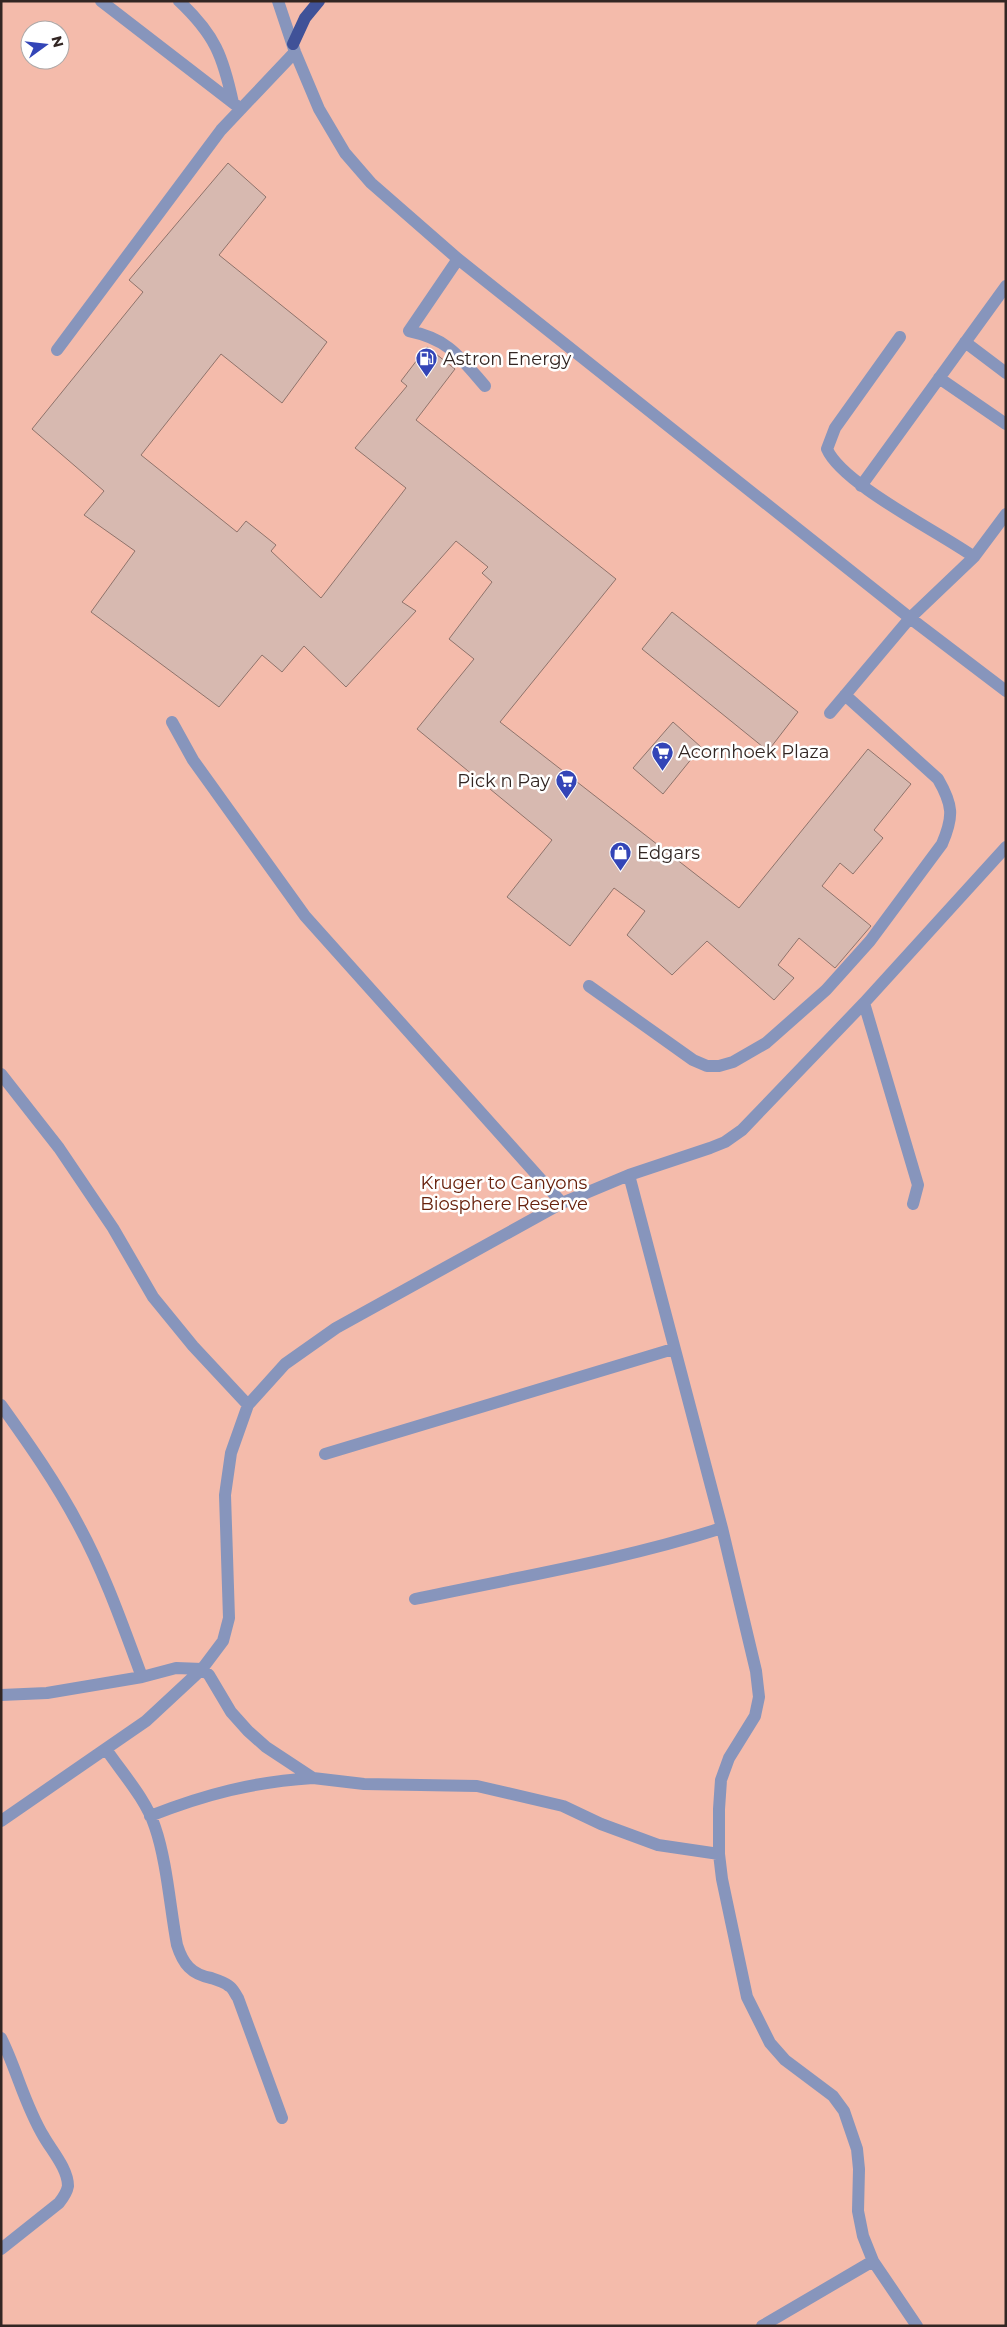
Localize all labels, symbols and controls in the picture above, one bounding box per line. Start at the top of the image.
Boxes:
north arrow [20,20,70,70]
text: N [47,34,68,49]
fuel station icon: Astron Energy [415,347,439,378]
place label: Astron Energy [443,348,571,370]
supermarket icon: Acornhoek Plaza [650,740,674,771]
place label: Acornhoek Plaza [678,741,829,763]
supermarket icon: Pick n Pay [554,769,578,800]
place label: Pick n Pay [457,770,550,792]
shop icon: Edgars [609,841,633,872]
place label: Edgars [637,842,700,864]
park label: Kruger to Canyons Biosphere Reserve [420,1172,588,1215]

